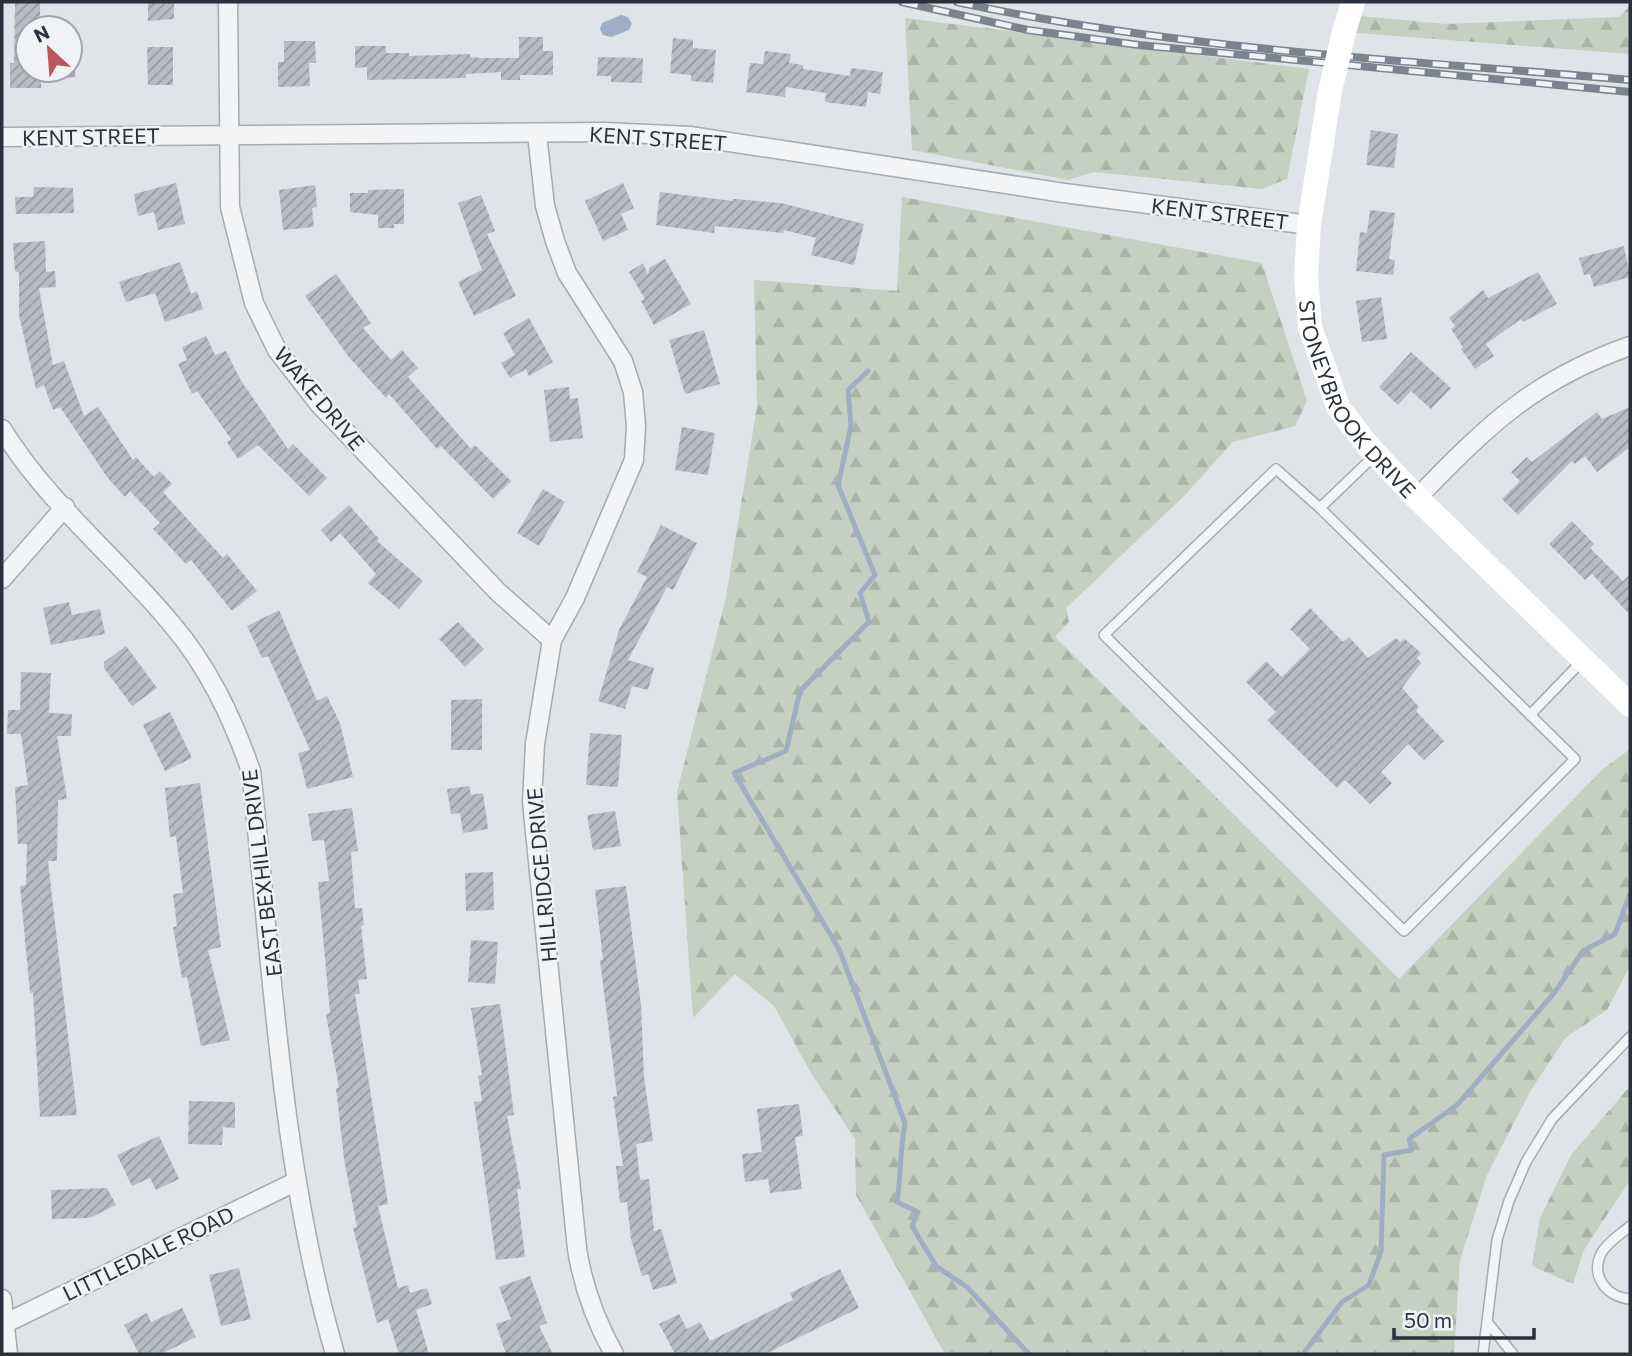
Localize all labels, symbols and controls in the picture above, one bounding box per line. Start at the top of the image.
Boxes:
north arrow [14,14,84,84]
text: N [30,20,53,47]
street label: KENT STREET [588,121,728,155]
street label: KENT STREET [22,122,160,150]
street label: KENT STREET [1150,192,1290,234]
street label: STONEYBROOK DRIVE [1295,299,1422,502]
street label: WAKE DRIVE [270,341,370,455]
street label: EAST BEXHILL DRIVE [236,768,286,978]
street label: HILLRIDGE DRIVE [521,787,561,963]
street label: LITTLEDALE ROAD [58,1201,238,1305]
scale bar [1394,1296,1534,1340]
text: 50 m [1404,1307,1452,1332]

